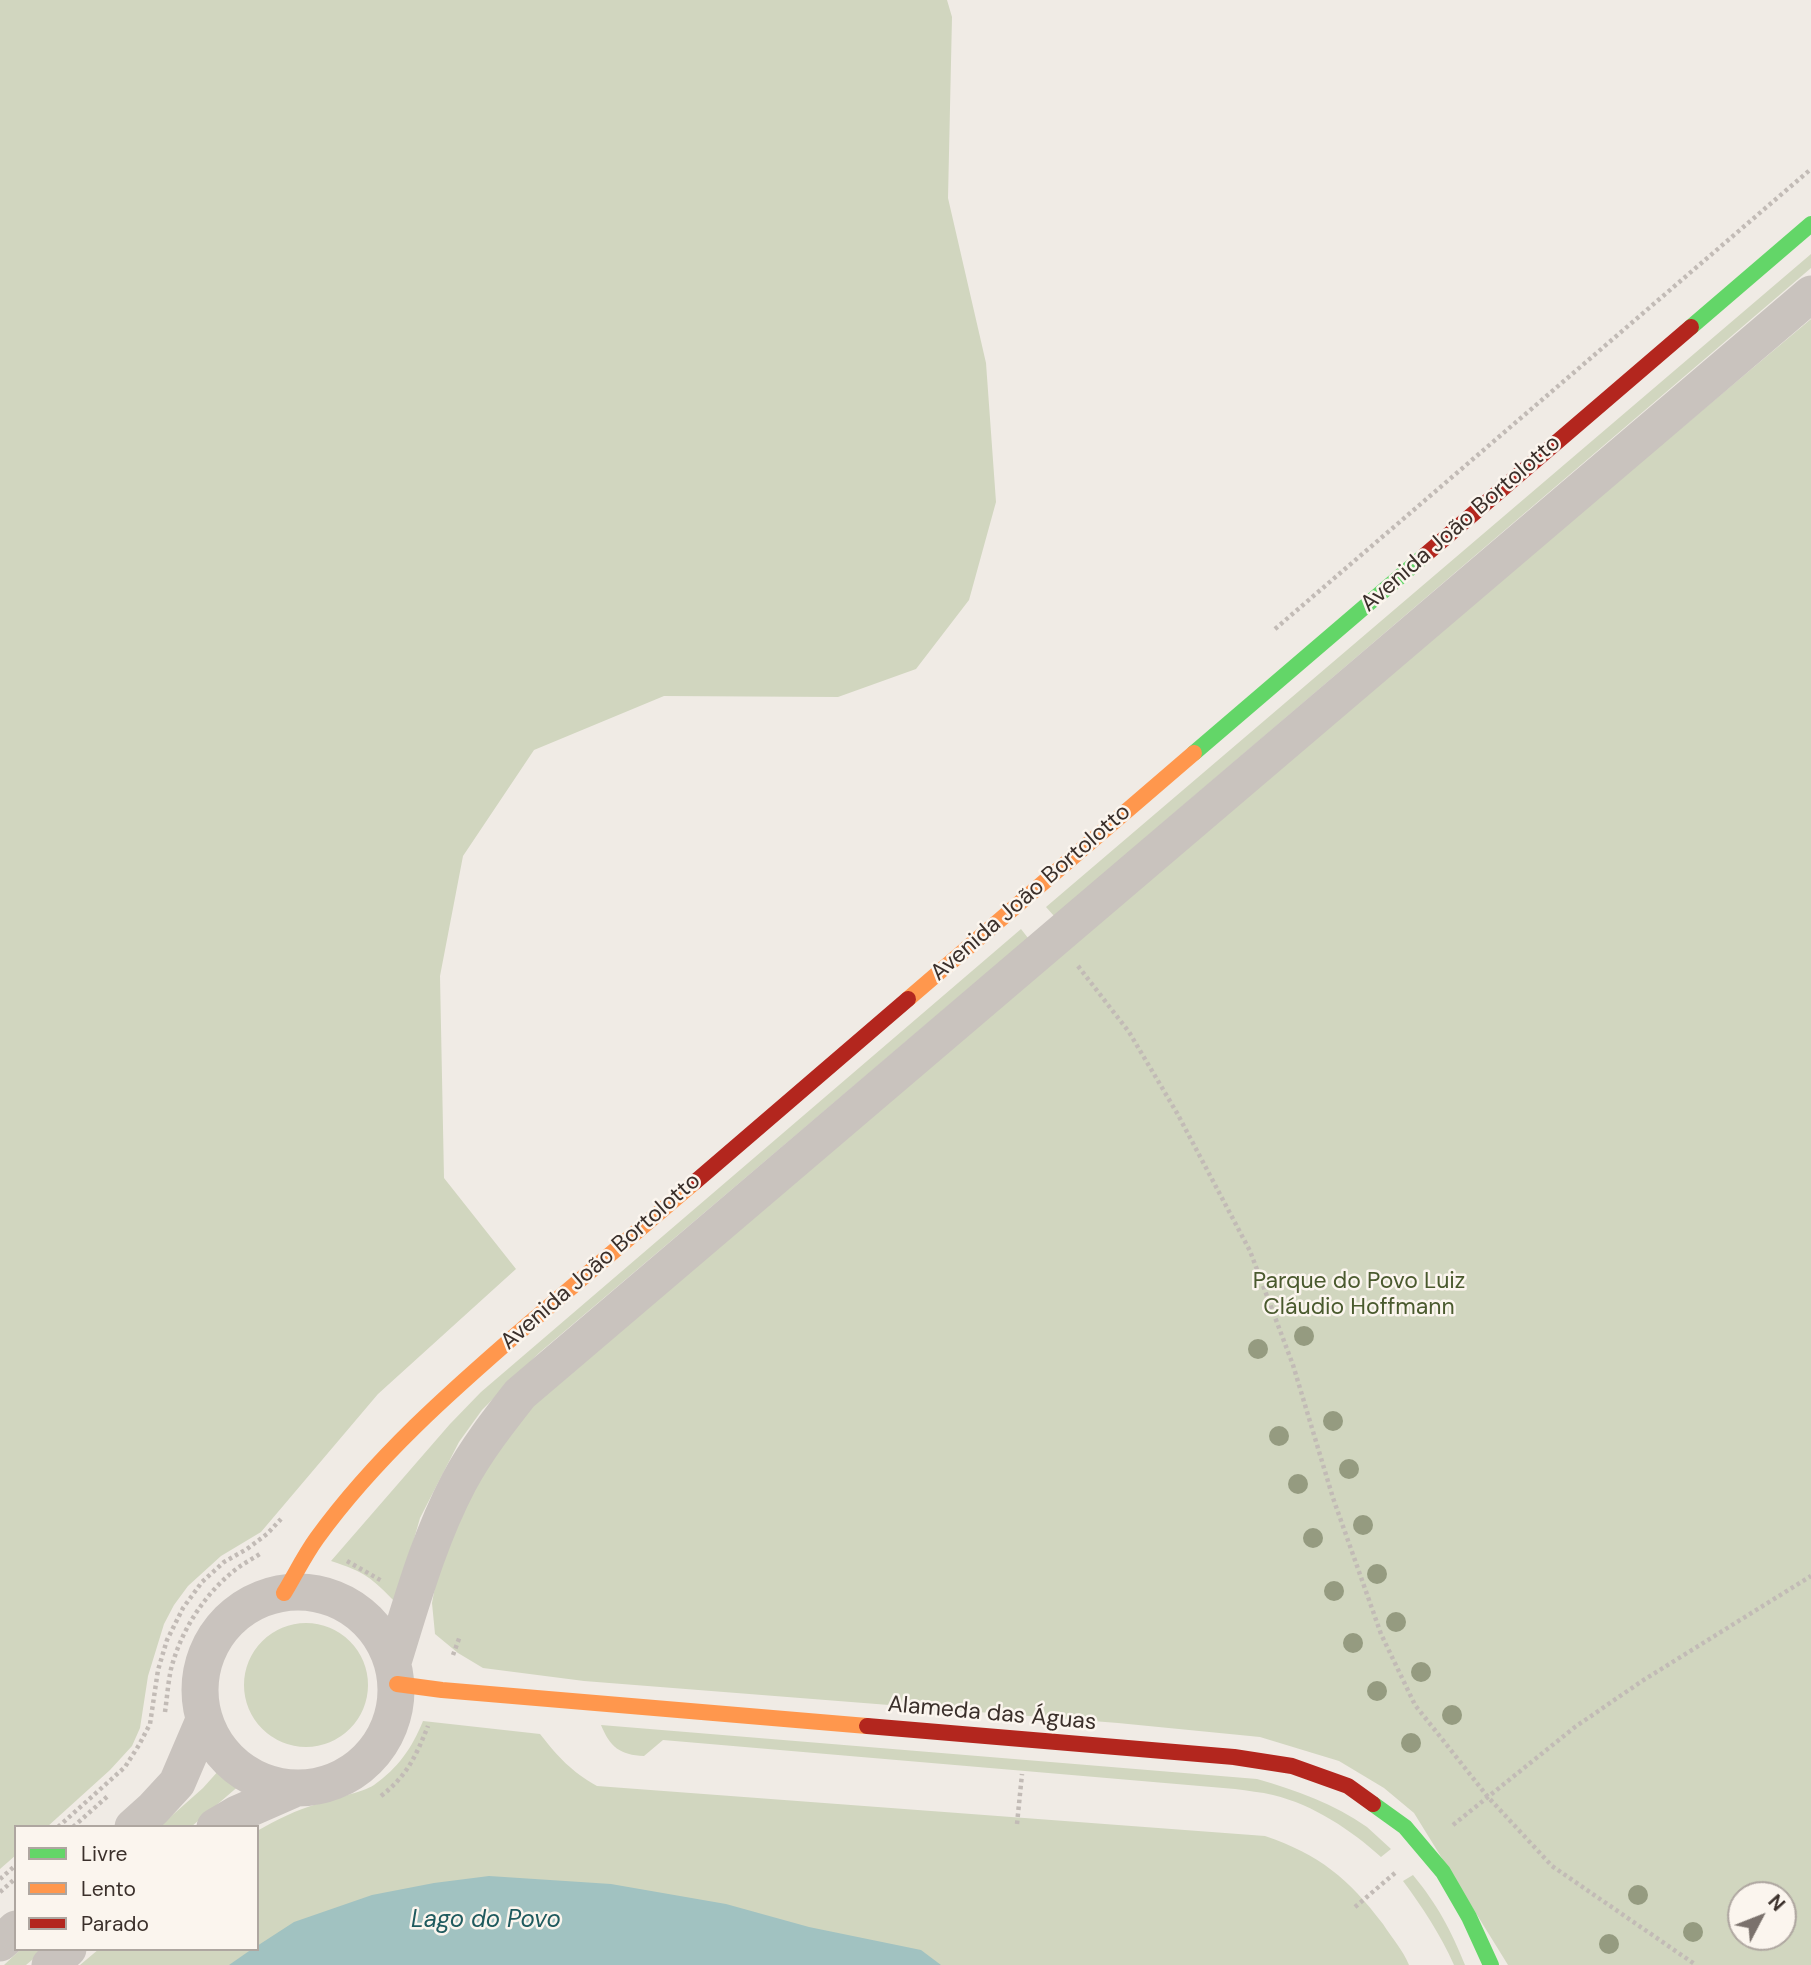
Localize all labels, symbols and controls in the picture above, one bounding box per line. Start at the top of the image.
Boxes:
street label: Avenida João Bortolotto [1355,430,1567,618]
street label: Avenida João Bortolotto [925,799,1137,987]
street label: Avenida João Bortolotto [495,1168,707,1356]
park label: Parque do Povo Luiz Cláudio Hoffmann [1253,1268,1465,1322]
street label: Alameda das Águas [886,1691,1098,1737]
legend [14,1825,259,1951]
text: Livre [81,1840,127,1868]
text: Lento [81,1875,136,1903]
north arrow [1727,1881,1797,1951]
text: N [1763,1889,1790,1916]
water label: Lago do Povo [411,1907,561,1935]
text: Parado [81,1910,149,1938]

